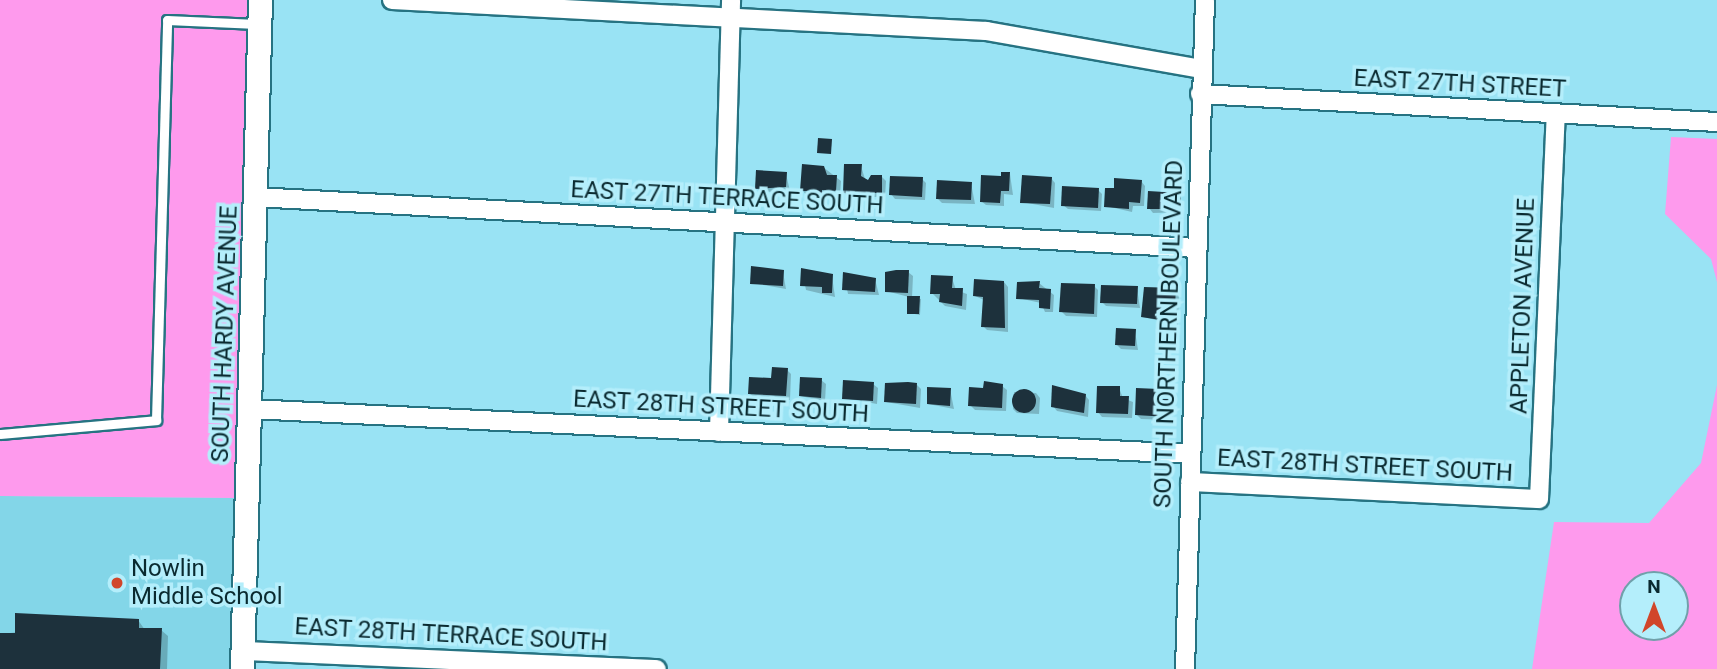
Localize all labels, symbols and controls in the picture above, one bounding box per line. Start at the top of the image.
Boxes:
street label: EAST 27TH STREET [1353,64,1567,104]
street label: SOUTH NORTHERN BOULEVARD [1149,159,1189,509]
street label: EAST 27TH TERRACE SOUTH [569,175,885,221]
street label: APPLETON AVENUE [1505,197,1541,415]
street label: SOUTH HARDY AVENUE [206,205,244,463]
street label: EAST 28TH STREET SOUTH [572,385,870,429]
street label: EAST 28TH STREET SOUTH [1216,444,1514,488]
place label: Nowlin Middle School [131,555,283,611]
north arrow [1619,571,1689,641]
marker: Nowlin Middle School [109,575,125,591]
text: N [1647,575,1661,598]
street label: EAST 28TH TERRACE SOUTH [293,612,609,658]

